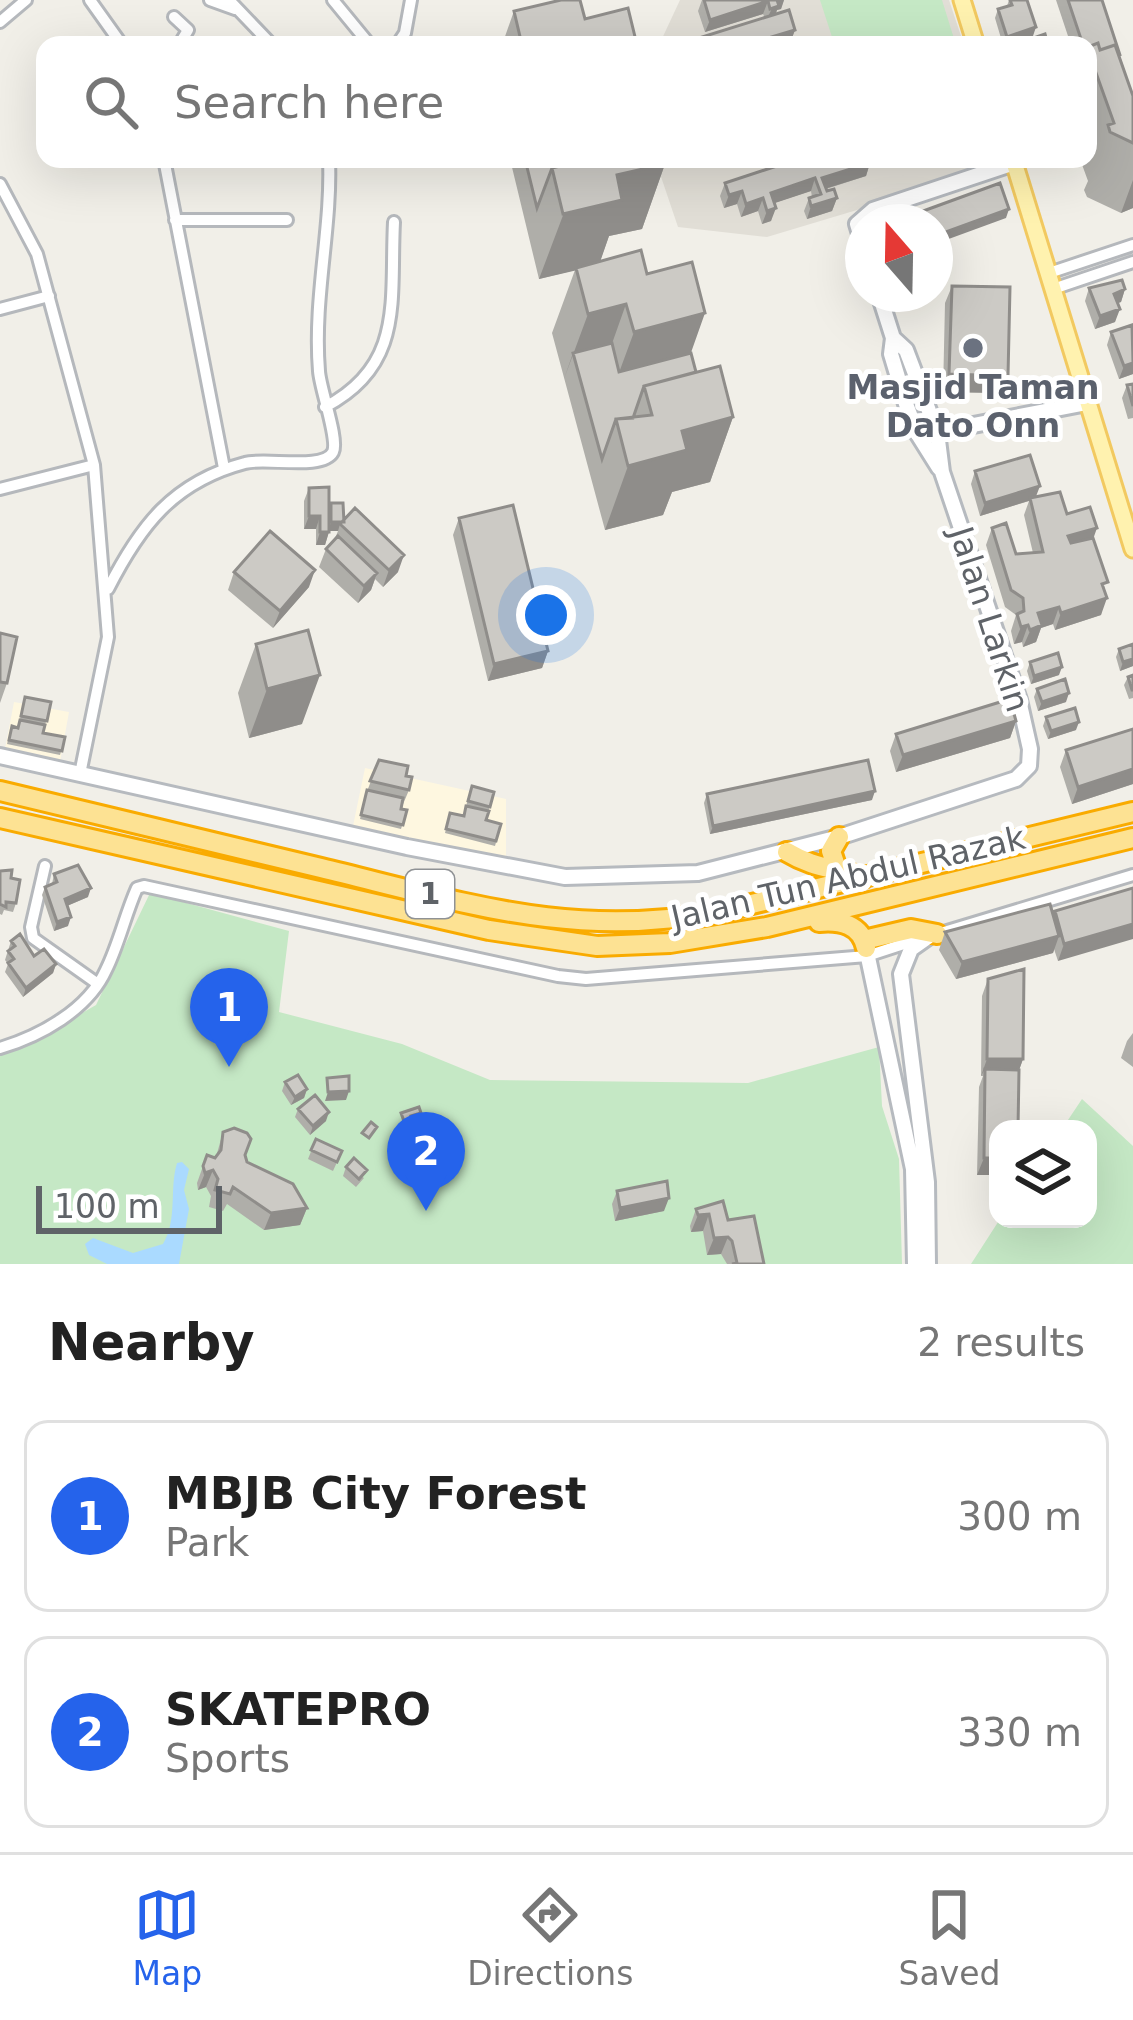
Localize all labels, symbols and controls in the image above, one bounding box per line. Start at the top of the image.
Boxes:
search box [36,36,1097,168]
icon: search [78,69,144,135]
text: Search here [174,76,444,129]
north arrow [845,204,953,312]
marker: Masjid Taman Dato Onn [960,335,986,361]
place label: Masjid Taman Dato Onn [846,368,1100,445]
street label: Jalan Larkin [941,520,1038,717]
your location [516,585,576,645]
street label: Jalan Tun Abdul Razak [665,818,1030,938]
road number: 1 [406,870,454,918]
pin: 1 [190,968,268,1067]
pin: 2 [387,1112,465,1211]
map controls [989,1120,1097,1228]
button: layers [989,1120,1097,1228]
scale bar [36,1180,222,1233]
text: 100 m [54,1187,160,1226]
text: Nearby [48,1313,255,1372]
text: 2 results [917,1320,1085,1365]
text: MBJB City Forest [165,1467,587,1520]
text: 1 [76,1494,104,1539]
text: 300 m [957,1494,1082,1539]
text: Park [165,1520,249,1565]
text: SKATEPRO [165,1683,431,1736]
text: 2 [76,1710,104,1755]
text: 330 m [957,1710,1082,1755]
text: Sports [165,1736,290,1781]
tab: Map [133,1882,202,1993]
tab: Directions [467,1882,633,1993]
tab: Saved [899,1882,1000,1993]

